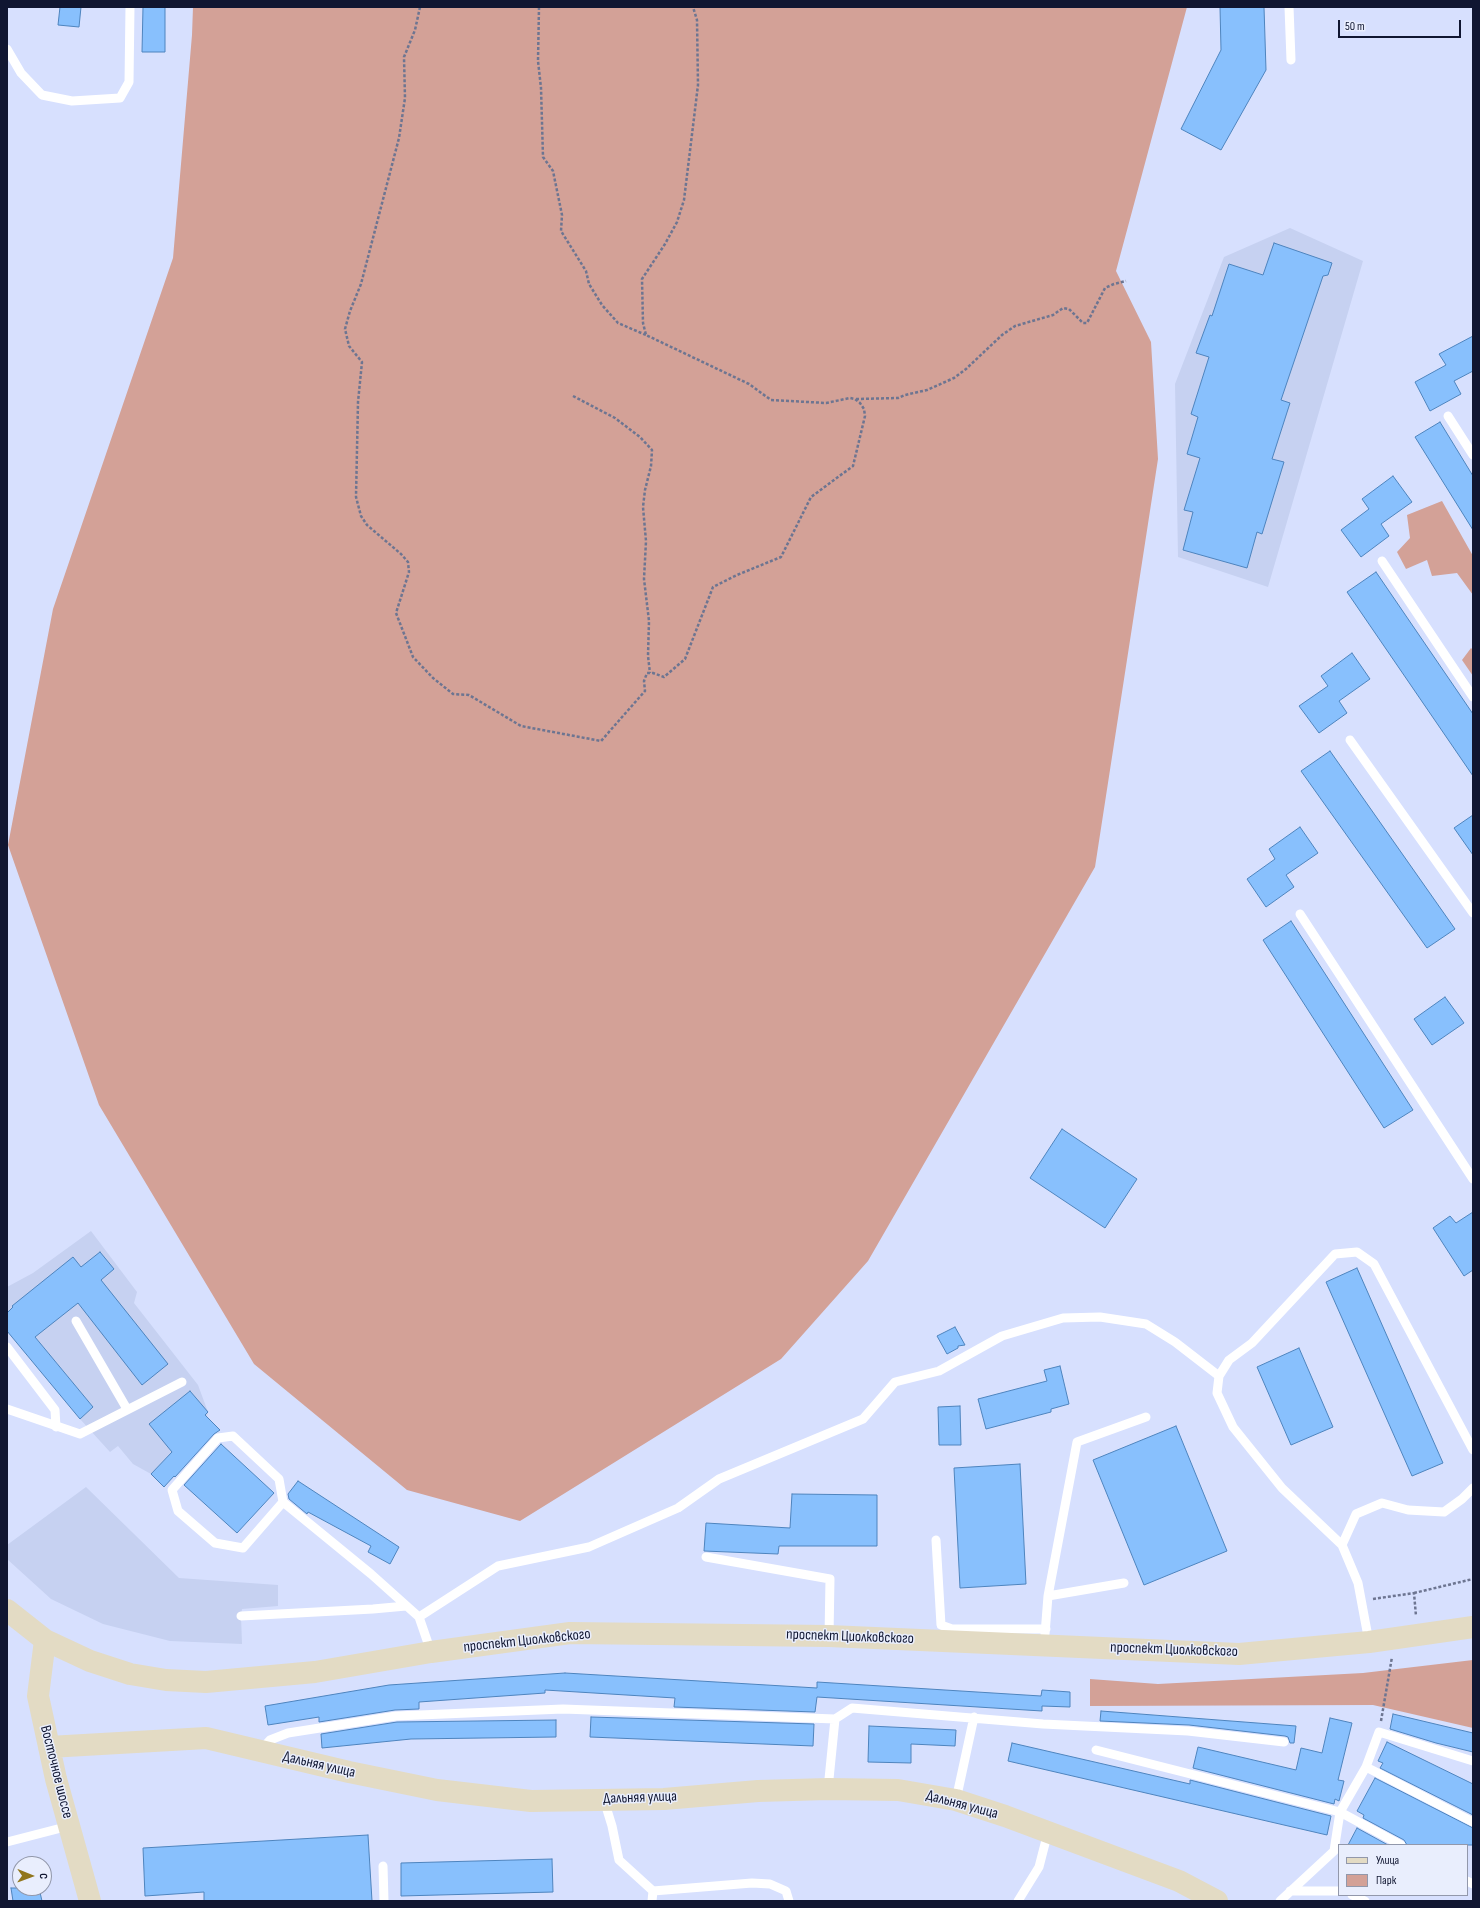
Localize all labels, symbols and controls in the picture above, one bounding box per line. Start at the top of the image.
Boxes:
scale bar [1340,12,1463,38]
text: 50 m [1345,19,1365,34]
street label: проспект Циолковского [463,1625,591,1657]
street label: проспект Циолковского [786,1626,914,1648]
street label: проспект Циолковского [1110,1639,1238,1661]
street label: Восточное шоссе [36,1724,76,1820]
street label: Дальняя улица [281,1748,357,1782]
street label: Дальняя улица [924,1787,1000,1823]
street label: Дальняя улица [603,1788,677,1808]
legend [1338,1844,1468,1896]
text: Улица [1376,1853,1399,1868]
north arrow [12,1856,52,1896]
text: С [37,1873,50,1879]
text: Парк [1376,1873,1396,1888]

